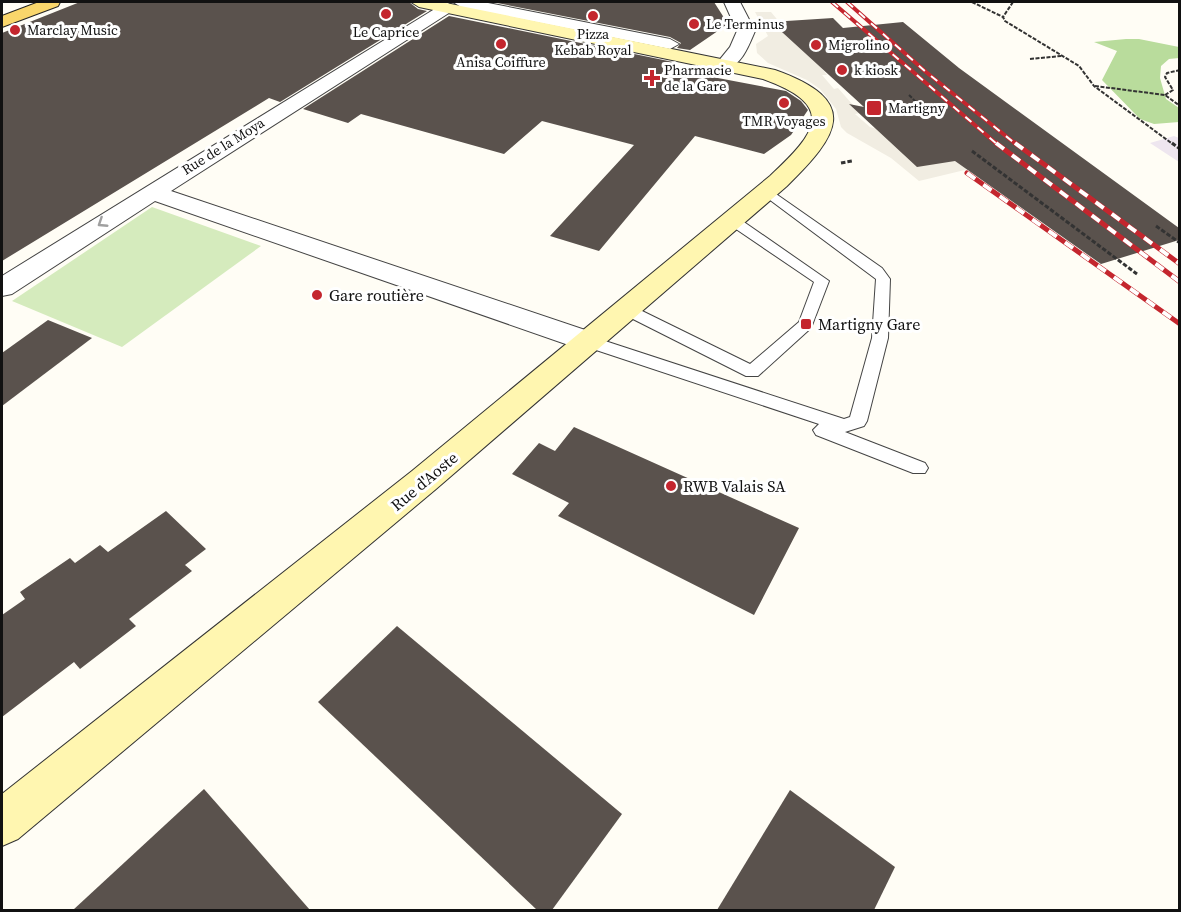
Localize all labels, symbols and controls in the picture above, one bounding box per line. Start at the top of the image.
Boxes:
marker: Le Caprice [379,7,393,21]
marker: Pizza Kebab Royal [586,9,600,23]
place label: Le Terminus [706,14,784,34]
marker: Le Terminus [687,17,701,31]
place label: Marclay Music [27,20,118,40]
place label: Le Caprice [353,22,419,42]
marker: Marclay Music [8,23,22,37]
place label: Pizza Kebab Royal [554,24,632,60]
place label: Migrolino [828,35,890,55]
marker: Anisa Coiffure [494,37,508,51]
marker: Migrolino [809,38,823,52]
place label: Anisa Coiffure [456,52,546,72]
place label: Pharmacie de la Gare [664,60,732,96]
place label: k kiosk [854,60,898,80]
marker: k kiosk [835,63,849,77]
marker: Pharmacie de la Gare [645,71,659,85]
marker: TMR Voyages [777,96,791,110]
place label: Martigny [888,98,946,118]
marker: Martigny [865,99,883,117]
place label: TMR Voyages [742,111,826,131]
street label: Rue de la Moya [178,112,269,179]
one-way arrow [98,216,108,228]
place label: Gare routière [329,284,424,306]
marker: Gare routière [310,288,324,302]
place label: Martigny Gare [818,313,920,335]
marker: Martigny Gare [799,317,813,331]
street label: Rue d'Aoste [386,447,462,515]
place label: RWB Valais SA [683,475,786,497]
marker: RWB Valais SA [664,479,678,493]

